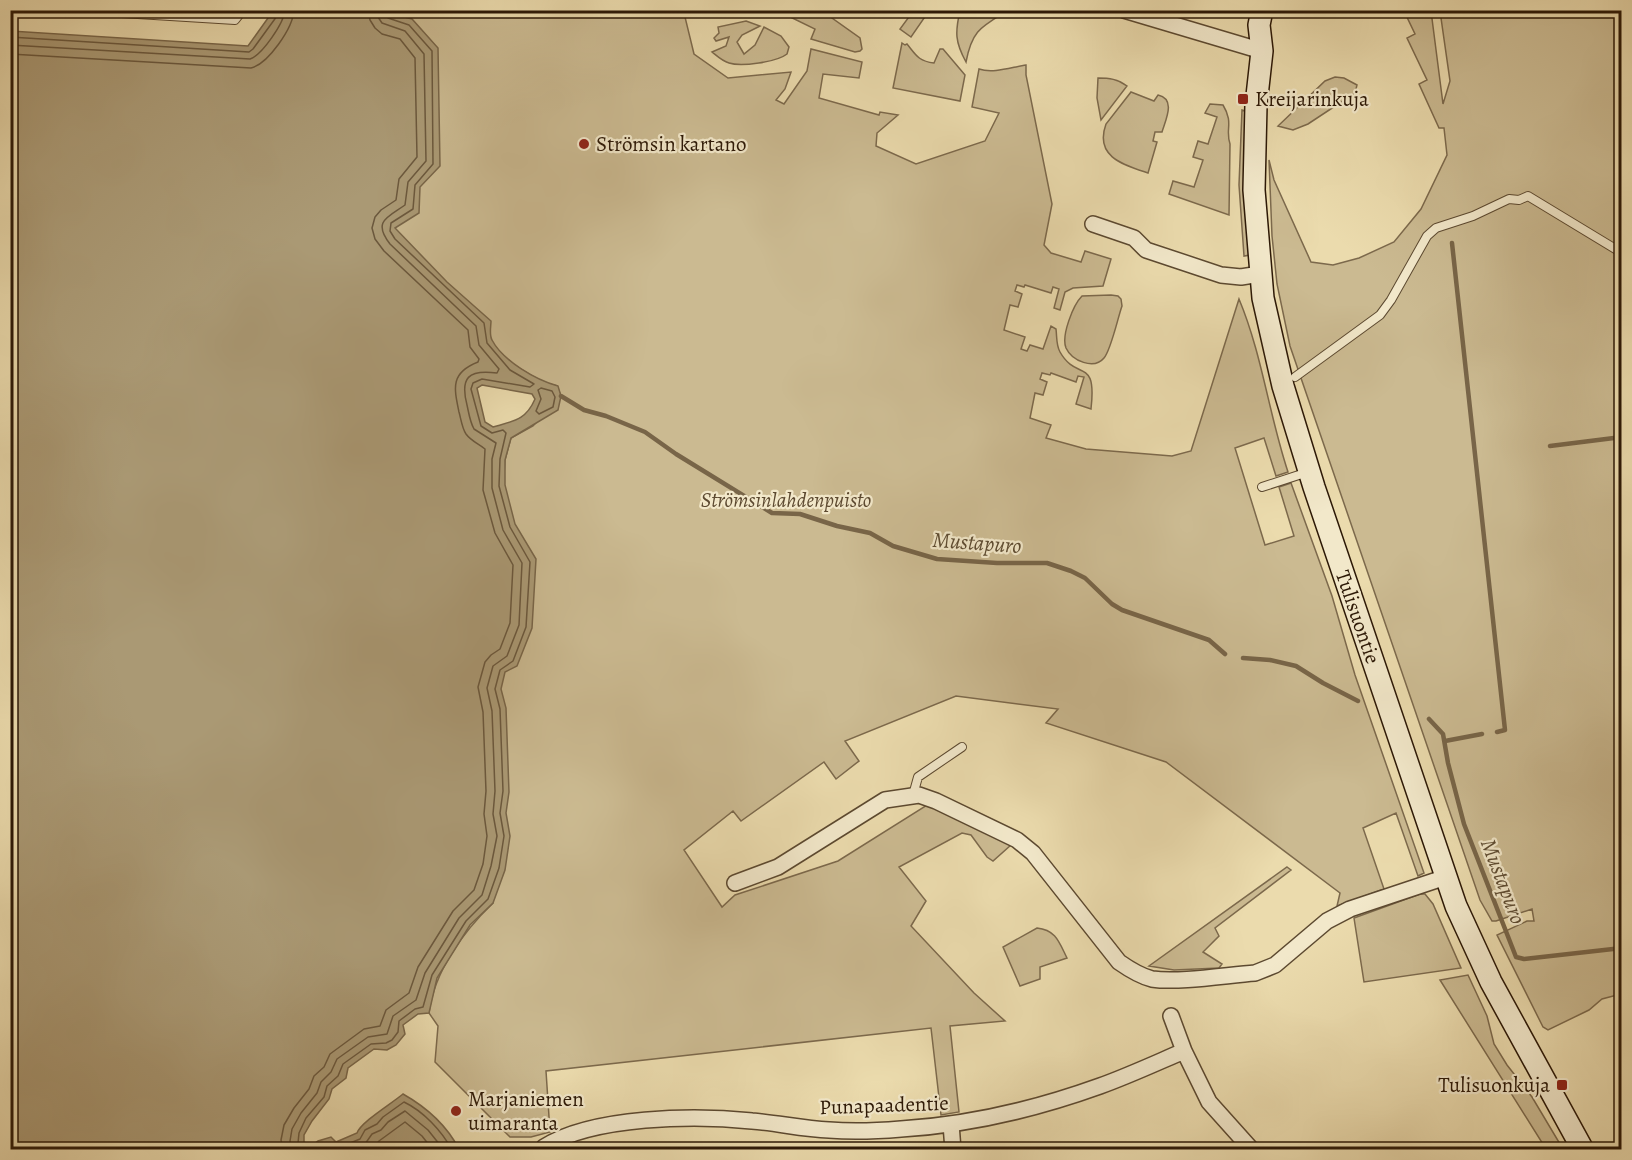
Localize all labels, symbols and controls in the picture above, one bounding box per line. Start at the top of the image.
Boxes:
place label: Kreijarinkuja [1255,85,1369,113]
marker: Kreijarinkuja [1236,92,1250,106]
place label: Strömsin kartano [596,130,746,158]
marker: Strömsin kartano [577,137,591,151]
park label: Strömsinlahdenpuisto [701,486,871,514]
water label: Mustapuro [931,525,1023,561]
street label: Tulisuontie [1329,566,1387,668]
water label: Mustapuro [1473,834,1533,928]
place label: Tulisuonkuja [1438,1071,1550,1099]
marker: Tulisuonkuja [1555,1078,1569,1092]
place label: Marjaniemen uimaranta [468,1085,584,1137]
street label: Punapaadentie [819,1089,949,1121]
marker: Marjaniemen uimaranta [449,1104,463,1118]

